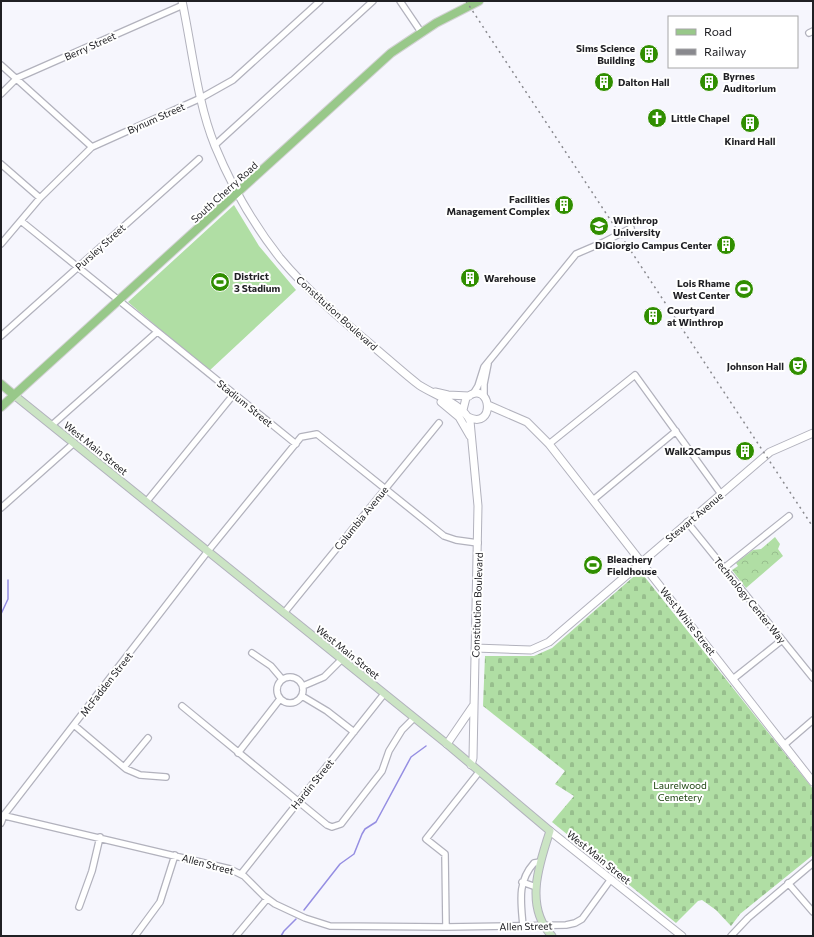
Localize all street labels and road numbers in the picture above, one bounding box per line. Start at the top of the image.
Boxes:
street label: Berry Street [62,29,118,63]
street label: Bynum Street [125,100,187,136]
street label: South Cherry Road [188,159,260,225]
street label: Pursley Street [72,221,128,273]
street label: Constitution Boulevard [294,273,380,353]
street label: Stadium Street [215,377,275,429]
street label: West Main Street [62,419,130,477]
street label: Columbia Avenue [332,484,390,552]
street label: Stewart Avenue [663,489,725,545]
street label: Constitution Boulevard [469,552,485,658]
street label: Technology Center Way [712,555,788,645]
street label: West White Street [658,584,718,658]
street label: West Main Street [314,623,382,681]
street label: McFadden Street [77,650,135,718]
street label: Hardin Street [288,757,336,811]
street label: West Main Street [565,828,633,886]
street label: Allen Street [181,851,235,877]
street label: Allen Street [499,920,553,932]

